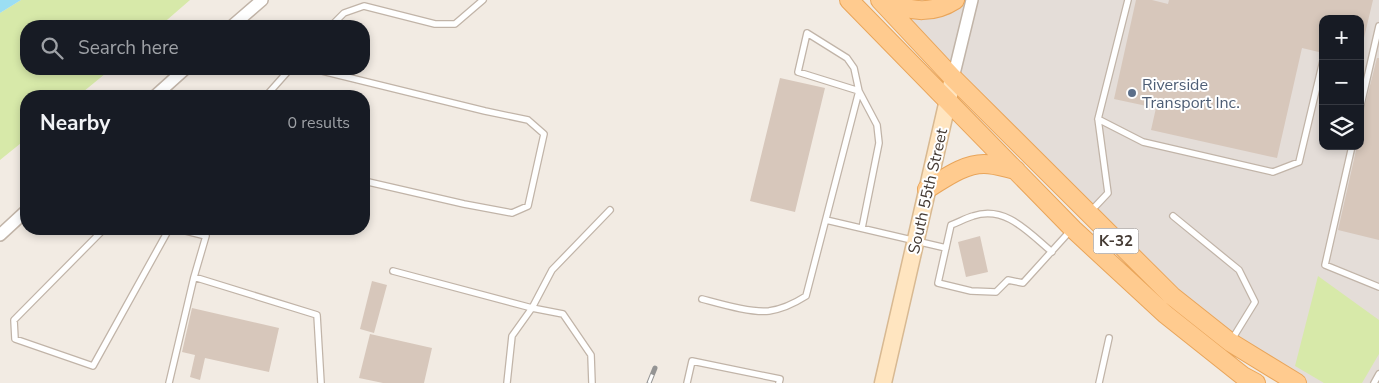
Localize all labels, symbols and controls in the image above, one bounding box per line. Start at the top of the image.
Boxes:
map controls [1319,15,1364,150]
button: + [1319,15,1364,60]
search box [20,20,370,75]
icon: search [38,34,66,62]
text: Search here [78,35,179,61]
button: − [1319,60,1364,105]
place label: Riverside Transport Inc. [1142,74,1240,114]
marker: Riverside Transport Inc. [1126,87,1138,99]
button: layers [1319,105,1364,150]
text: Nearby [40,109,110,137]
text: 0 results [288,112,350,134]
street label: South 55th Street [903,126,953,256]
road number: K-32 [1094,228,1138,254]

